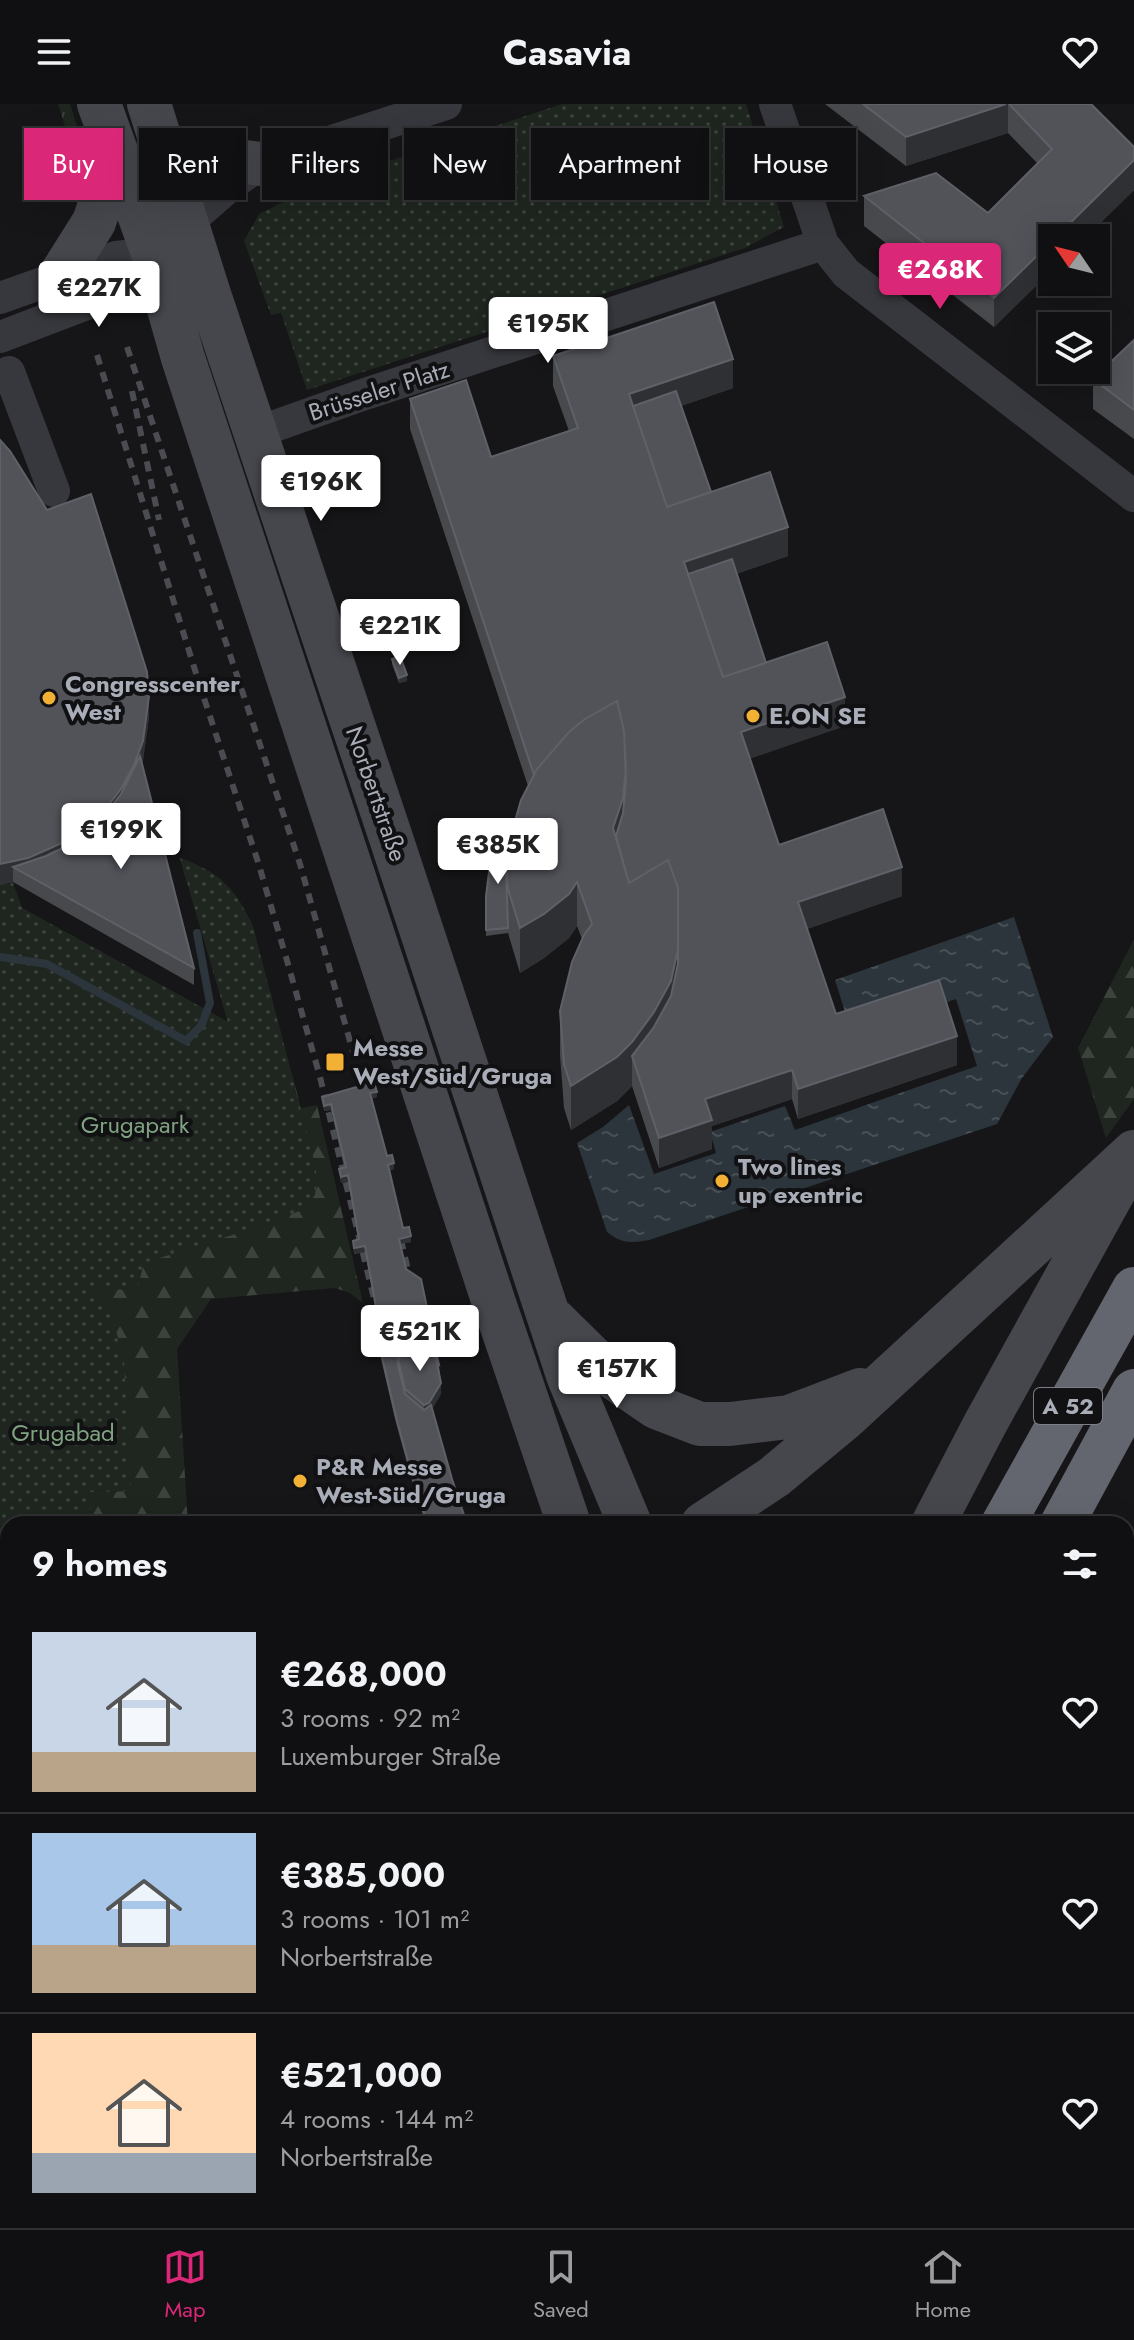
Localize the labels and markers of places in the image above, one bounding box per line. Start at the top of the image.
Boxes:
pin: €268K [884,243,996,311]
pin: €227K [43,261,155,329]
pin: €195K [492,297,604,365]
pin: €196K [265,455,377,523]
pin: €221K [344,599,456,667]
place label: Congresscenter West [65,666,240,729]
marker: Congresscenter West [40,689,58,707]
place label: E.ON SE [769,698,867,733]
marker: E.ON SE [744,707,762,725]
pin: €199K [65,803,177,871]
pin: €385K [442,818,554,886]
place label: Messe West/Süd/Gruga [353,1030,552,1093]
marker: Messe West/Süd/Gruga [324,1051,346,1073]
place label: Two lines up exentric [738,1149,863,1212]
marker: Two lines up exentric [713,1172,731,1190]
pin: €521K [364,1305,476,1373]
pin: €157K [561,1342,673,1410]
place label: P&R Messe West-Süd/Gruga [316,1449,506,1512]
marker: P&R Messe West-Süd/Gruga [291,1472,309,1490]

